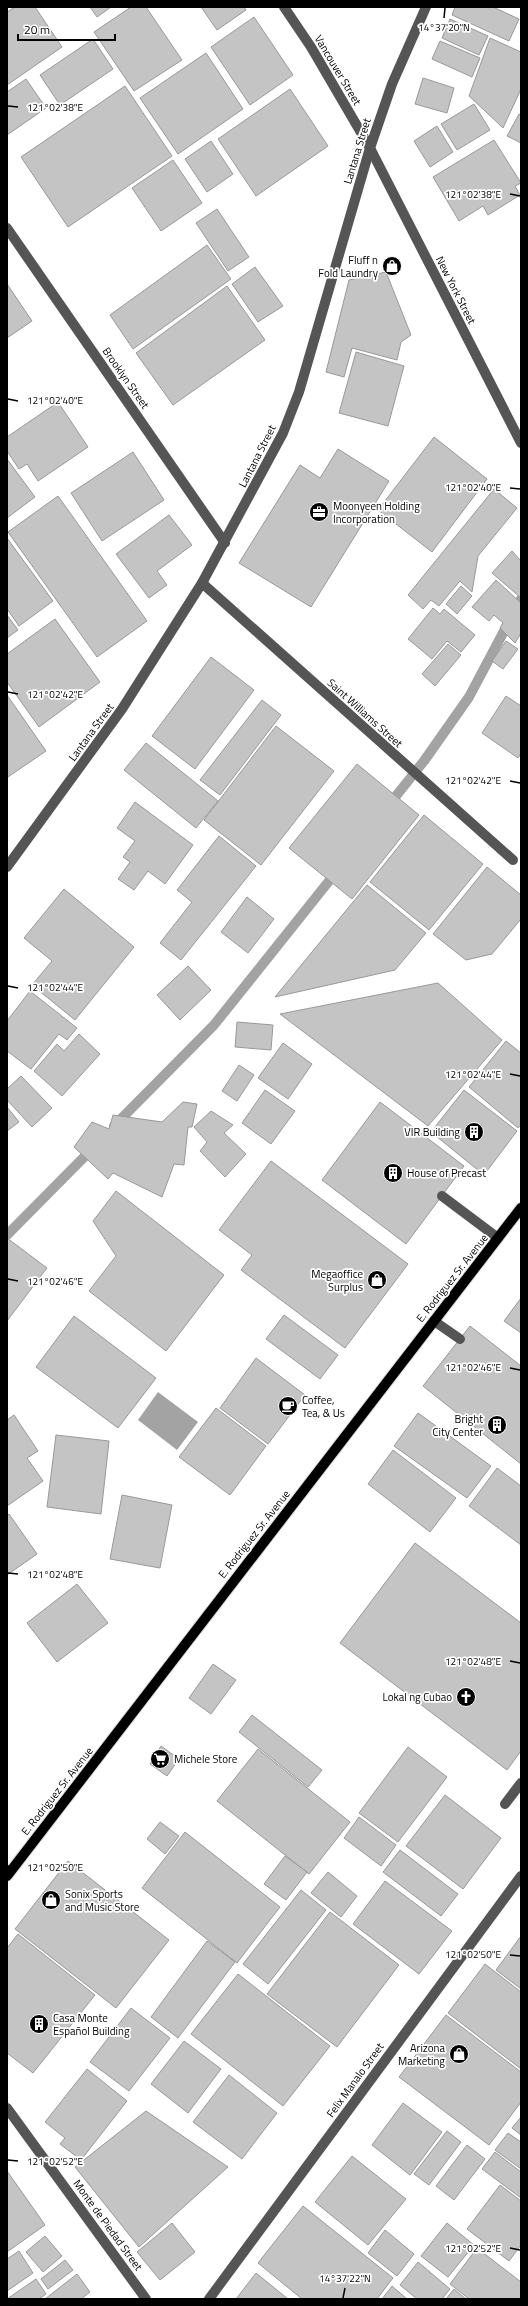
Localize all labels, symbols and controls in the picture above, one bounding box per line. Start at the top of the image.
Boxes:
scale bar [18,16,115,42]
text: 20 m [24,20,50,39]
text: 14°37'20"N [418,20,470,35]
street label: Vancouver Street [311,32,365,108]
text: 121°02'38"E [27,100,84,115]
street label: Lantana Street [339,116,375,186]
text: 121°02'38"E [445,187,502,202]
place label: Fluff n Fold Laundry [318,252,379,281]
street label: New York Street [432,253,480,327]
shop icon: Fluff n Fold Laundry [381,255,403,277]
street label: Brooklyn Street [99,344,153,412]
text: 121°02'40"E [27,393,84,408]
street label: Lantana Street [234,422,280,490]
text: 121°02'40"E [445,480,502,495]
place label: Moonyeen Holding Incorporation [333,498,420,527]
office icon: Moonyeen Holding Incorporation [308,501,330,523]
street label: Saint Williams Street [324,675,406,751]
text: 121°02'42"E [27,687,84,702]
street label: Lantana Street [64,700,118,764]
text: 121°02'42"E [445,773,502,788]
text: 121°02'44"E [27,980,84,995]
text: 121°02'44"E [445,1067,502,1082]
building icon: VIR Building [463,1121,485,1143]
place label: VIR Building [404,1124,460,1140]
building icon: House of Precast [382,1162,404,1184]
place label: House of Precast [407,1165,486,1181]
street label: E. Rodriguez Sr. Avenue [412,1230,492,1326]
place label: Megaoffice Surplus [311,1266,363,1295]
shop icon: Megaoffice Surplus [366,1269,388,1291]
text: 121°02'46"E [27,1274,84,1289]
text: 121°02'46"E [445,1360,502,1375]
place label: Coffee, Tea, & Us [302,1392,345,1421]
cafe icon: Coffee, Tea, & Us [277,1395,299,1417]
place label: Bright City Center [432,1411,483,1440]
building icon: Bright City Center [486,1414,508,1436]
street label: E. Rodriguez Sr. Avenue [214,1486,294,1582]
text: 121°02'48"E [27,1567,84,1582]
text: 121°02'48"E [445,1654,502,1669]
church icon: Lokal ng Cubao [455,1686,477,1708]
place label: Lokal ng Cubao [382,1689,452,1705]
street label: E. Rodriguez Sr. Avenue [17,1743,97,1839]
supermarket icon: Michele Store [149,1748,171,1770]
place label: Michele Store [174,1751,238,1767]
text: 121°02'50"E [27,1860,84,1875]
place label: Sonix Sports and Music Store [65,1886,140,1915]
shop icon: Sonix Sports and Music Store [40,1889,62,1911]
text: 121°02'50"E [445,1947,502,1962]
place label: Casa Monte Español Building [53,2010,130,2039]
building icon: Casa Monte Español Building [28,2013,50,2035]
street label: Felix Manalo Street [322,2039,388,2121]
place label: Arizona Marketing [398,2040,445,2069]
shop icon: Arizona Marketing [448,2043,470,2065]
text: 121°02'52"E [27,2154,84,2169]
street label: Monte de Piedad Street [70,2176,147,2274]
text: 121°02'52"E [445,2241,502,2256]
text: 14°37'22"N [319,2271,371,2286]

